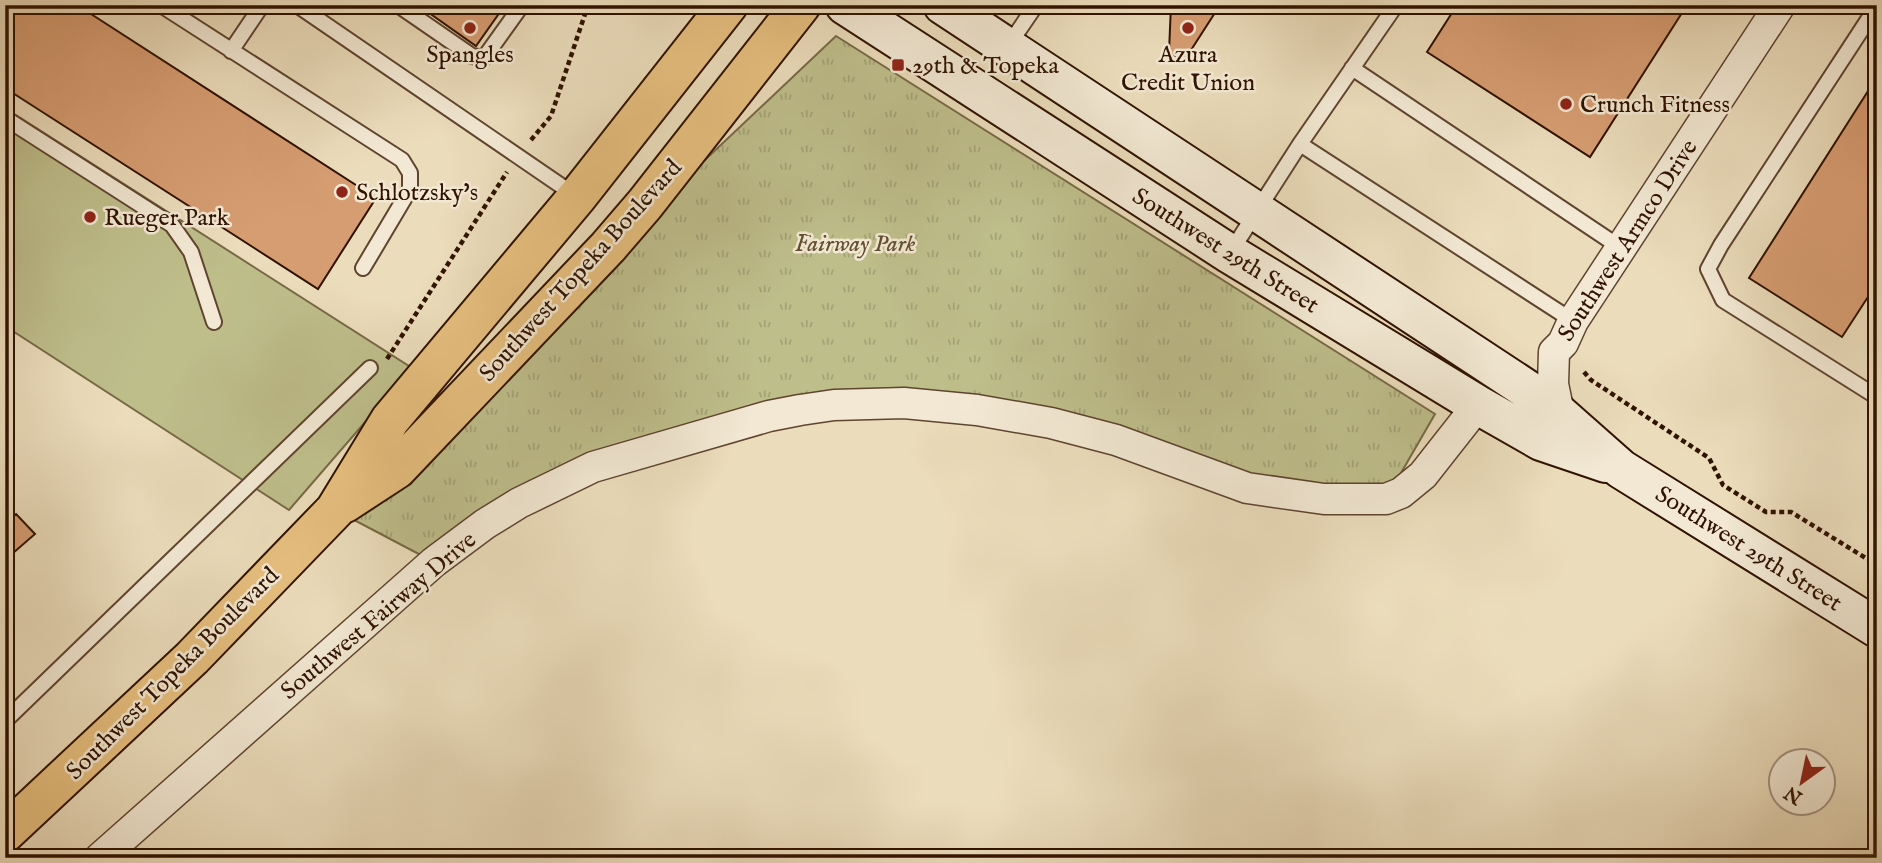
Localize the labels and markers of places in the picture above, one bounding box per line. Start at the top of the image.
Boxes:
marker: Spangles [462,20,478,36]
marker: Azura Credit Union [1180,20,1196,36]
place label: Spangles [426,40,514,71]
place label: Azura Credit Union [1121,40,1255,99]
place label: 29th & Topeka [912,51,1059,82]
marker: 29th & Topeka [890,57,906,73]
place label: Crunch Fitness [1580,90,1730,121]
marker: Crunch Fitness [1558,96,1574,112]
place label: Schlotzsky's [356,178,478,209]
marker: Schlotzsky's [334,184,350,200]
place label: Rueger Park [104,203,230,234]
marker: Rueger Park [82,209,98,225]

